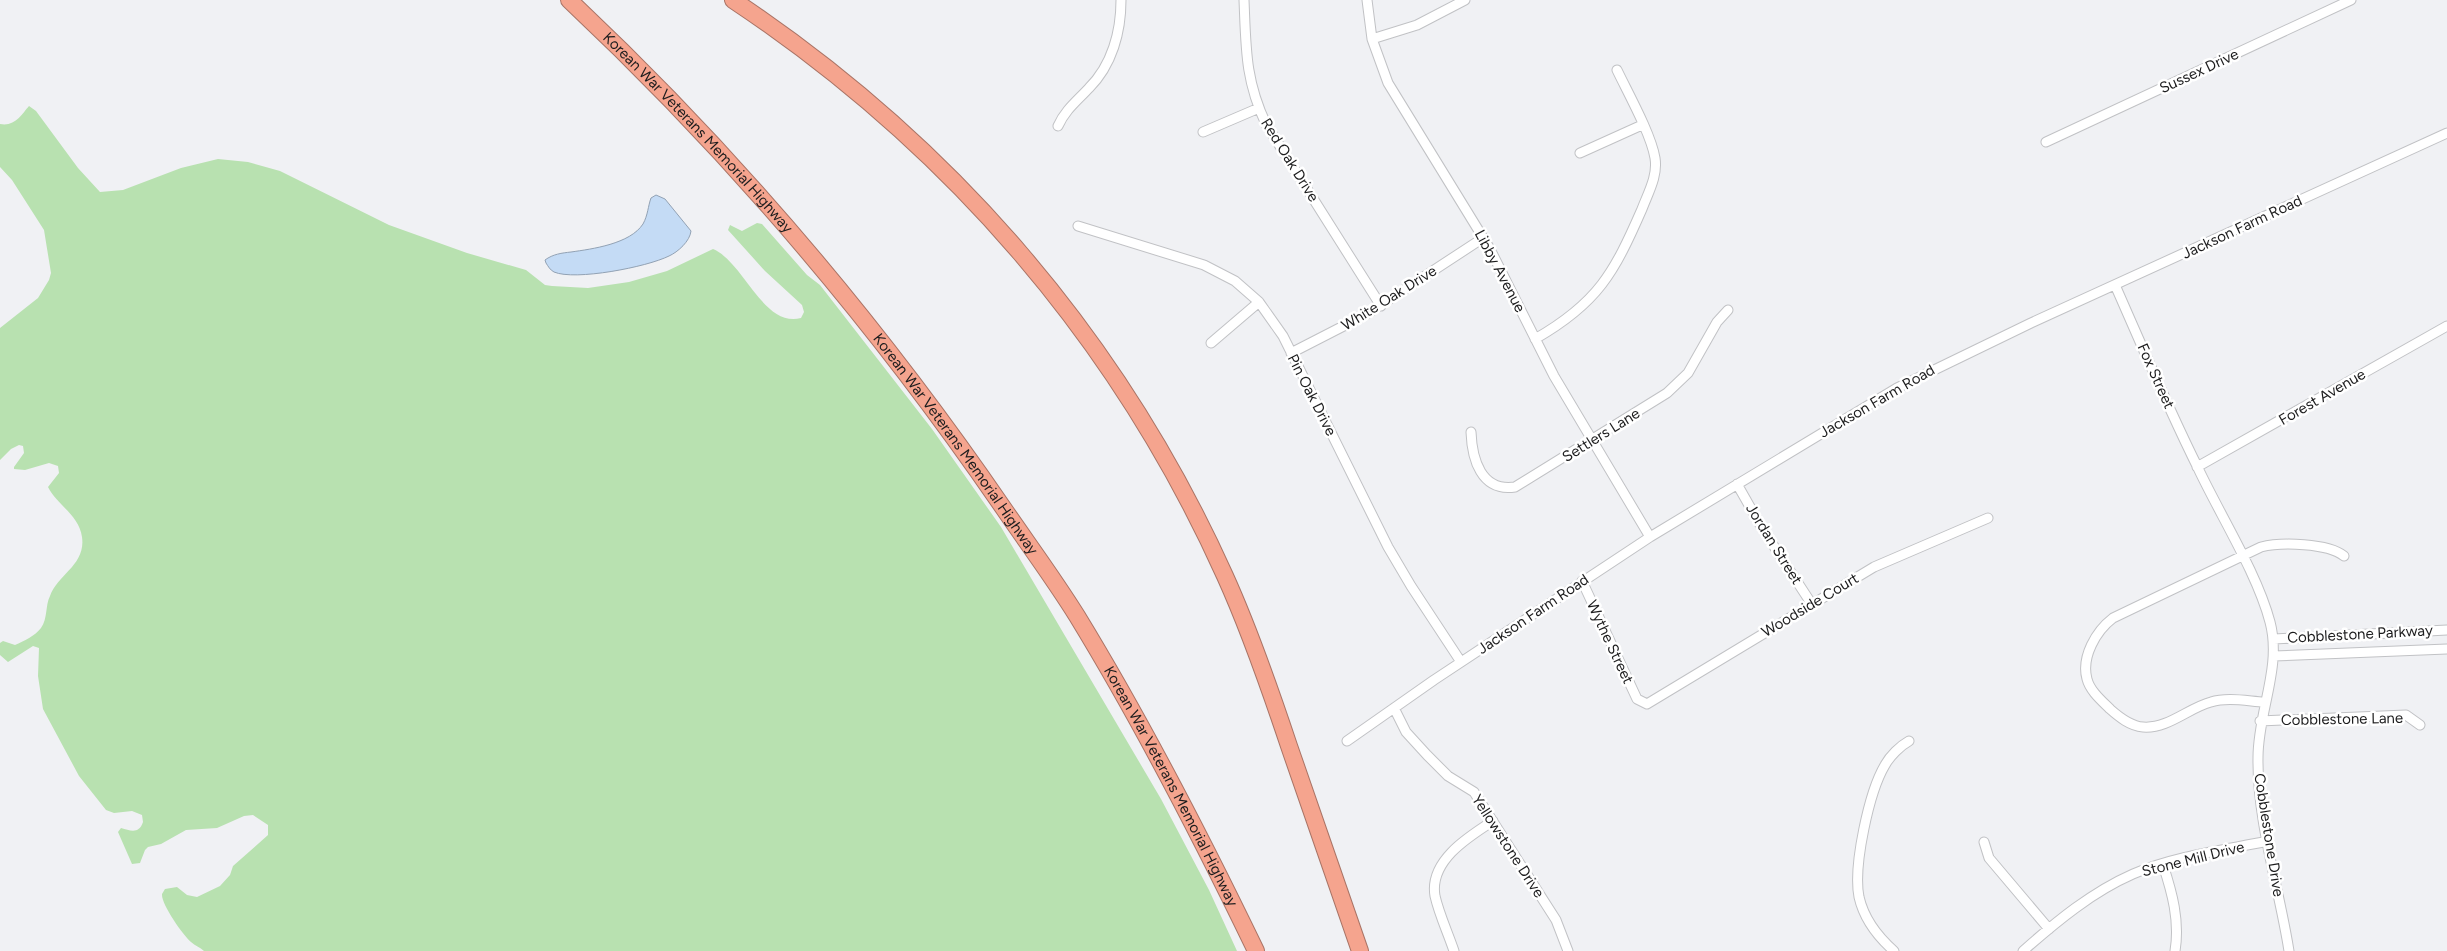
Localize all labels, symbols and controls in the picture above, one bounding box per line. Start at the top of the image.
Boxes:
street label: Korean War Veterans Memorial Highway [599,28,797,237]
street label: Sussex Drive [2157,45,2241,97]
street label: Red Oak Drive [1257,115,1323,205]
street label: Jackson Farm Road [2179,191,2305,263]
street label: Libby Avenue [1471,227,1529,315]
street label: White Oak Drive [1338,262,1440,334]
street label: Korean War Veterans Memorial Highway [869,330,1042,558]
street label: Fox Street [2134,341,2178,412]
street label: Pin Oak Drive [1284,351,1340,439]
street label: Jackson Farm Road [1816,361,1938,441]
street label: Forest Avenue [2275,365,2369,429]
street label: Settlers Lane [1559,404,1643,466]
street label: Jordan Street [1742,500,1806,588]
street label: Woodside Court [1758,569,1862,641]
street label: Jackson Farm Road [1474,570,1592,658]
street label: Wythe Street [1583,597,1637,687]
street label: Cobblestone Parkway [2287,621,2433,647]
street label: Korean War Veterans Memorial Highway [1100,663,1242,909]
street label: Cobblestone Lane [2281,709,2403,729]
street label: Cobblestone Drive [2250,772,2288,898]
street label: Yellowstone Drive [1468,791,1548,901]
street label: Stone Mill Drive [2140,838,2246,880]

